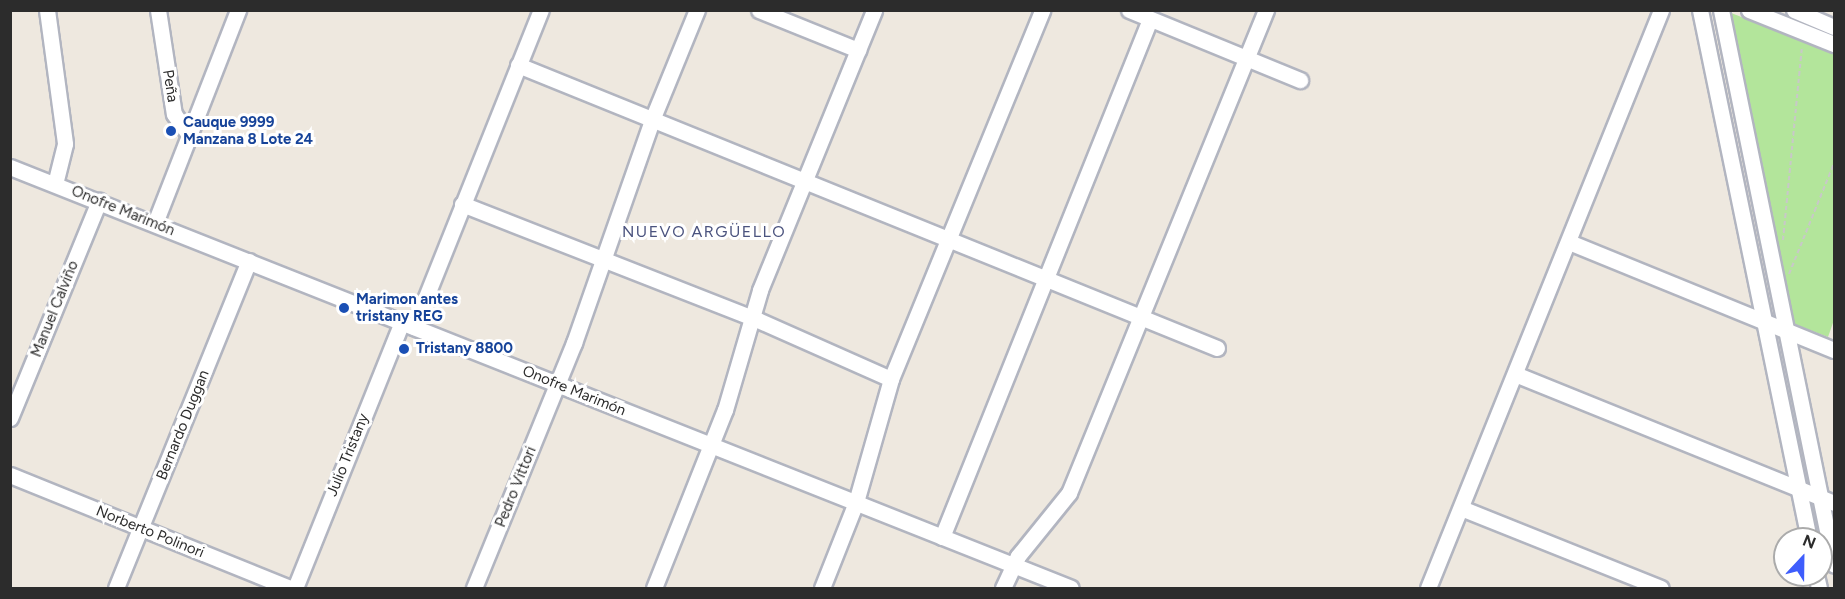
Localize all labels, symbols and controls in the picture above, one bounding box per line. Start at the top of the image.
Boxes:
street label: Peña [159,68,181,104]
place label: Cauque 9999 Manzana 8 Lote 24 [183,113,313,148]
marker: Cauque 9999 Manzana 8 Lote 24 [164,124,178,138]
street label: Onofre Marimón [69,182,177,240]
district label: NUEVO ARGÜELLO [622,222,786,242]
street label: Manuel Calviño [27,258,83,360]
place label: Marimon antes tristany REG [356,290,458,325]
marker: Marimon antes tristany REG [337,301,351,315]
place label: Tristany 8800 [416,340,513,358]
marker: Tristany 8800 [397,342,411,356]
street label: Onofre Marimón [520,362,628,420]
street label: Bernardo Duggan [153,367,213,483]
street label: Julio Tristany [323,411,373,499]
street label: Pedro Vittori [492,444,540,530]
street label: Norberto Polinori [93,502,207,562]
north arrow [1773,527,1833,587]
text: N [1800,531,1818,553]

